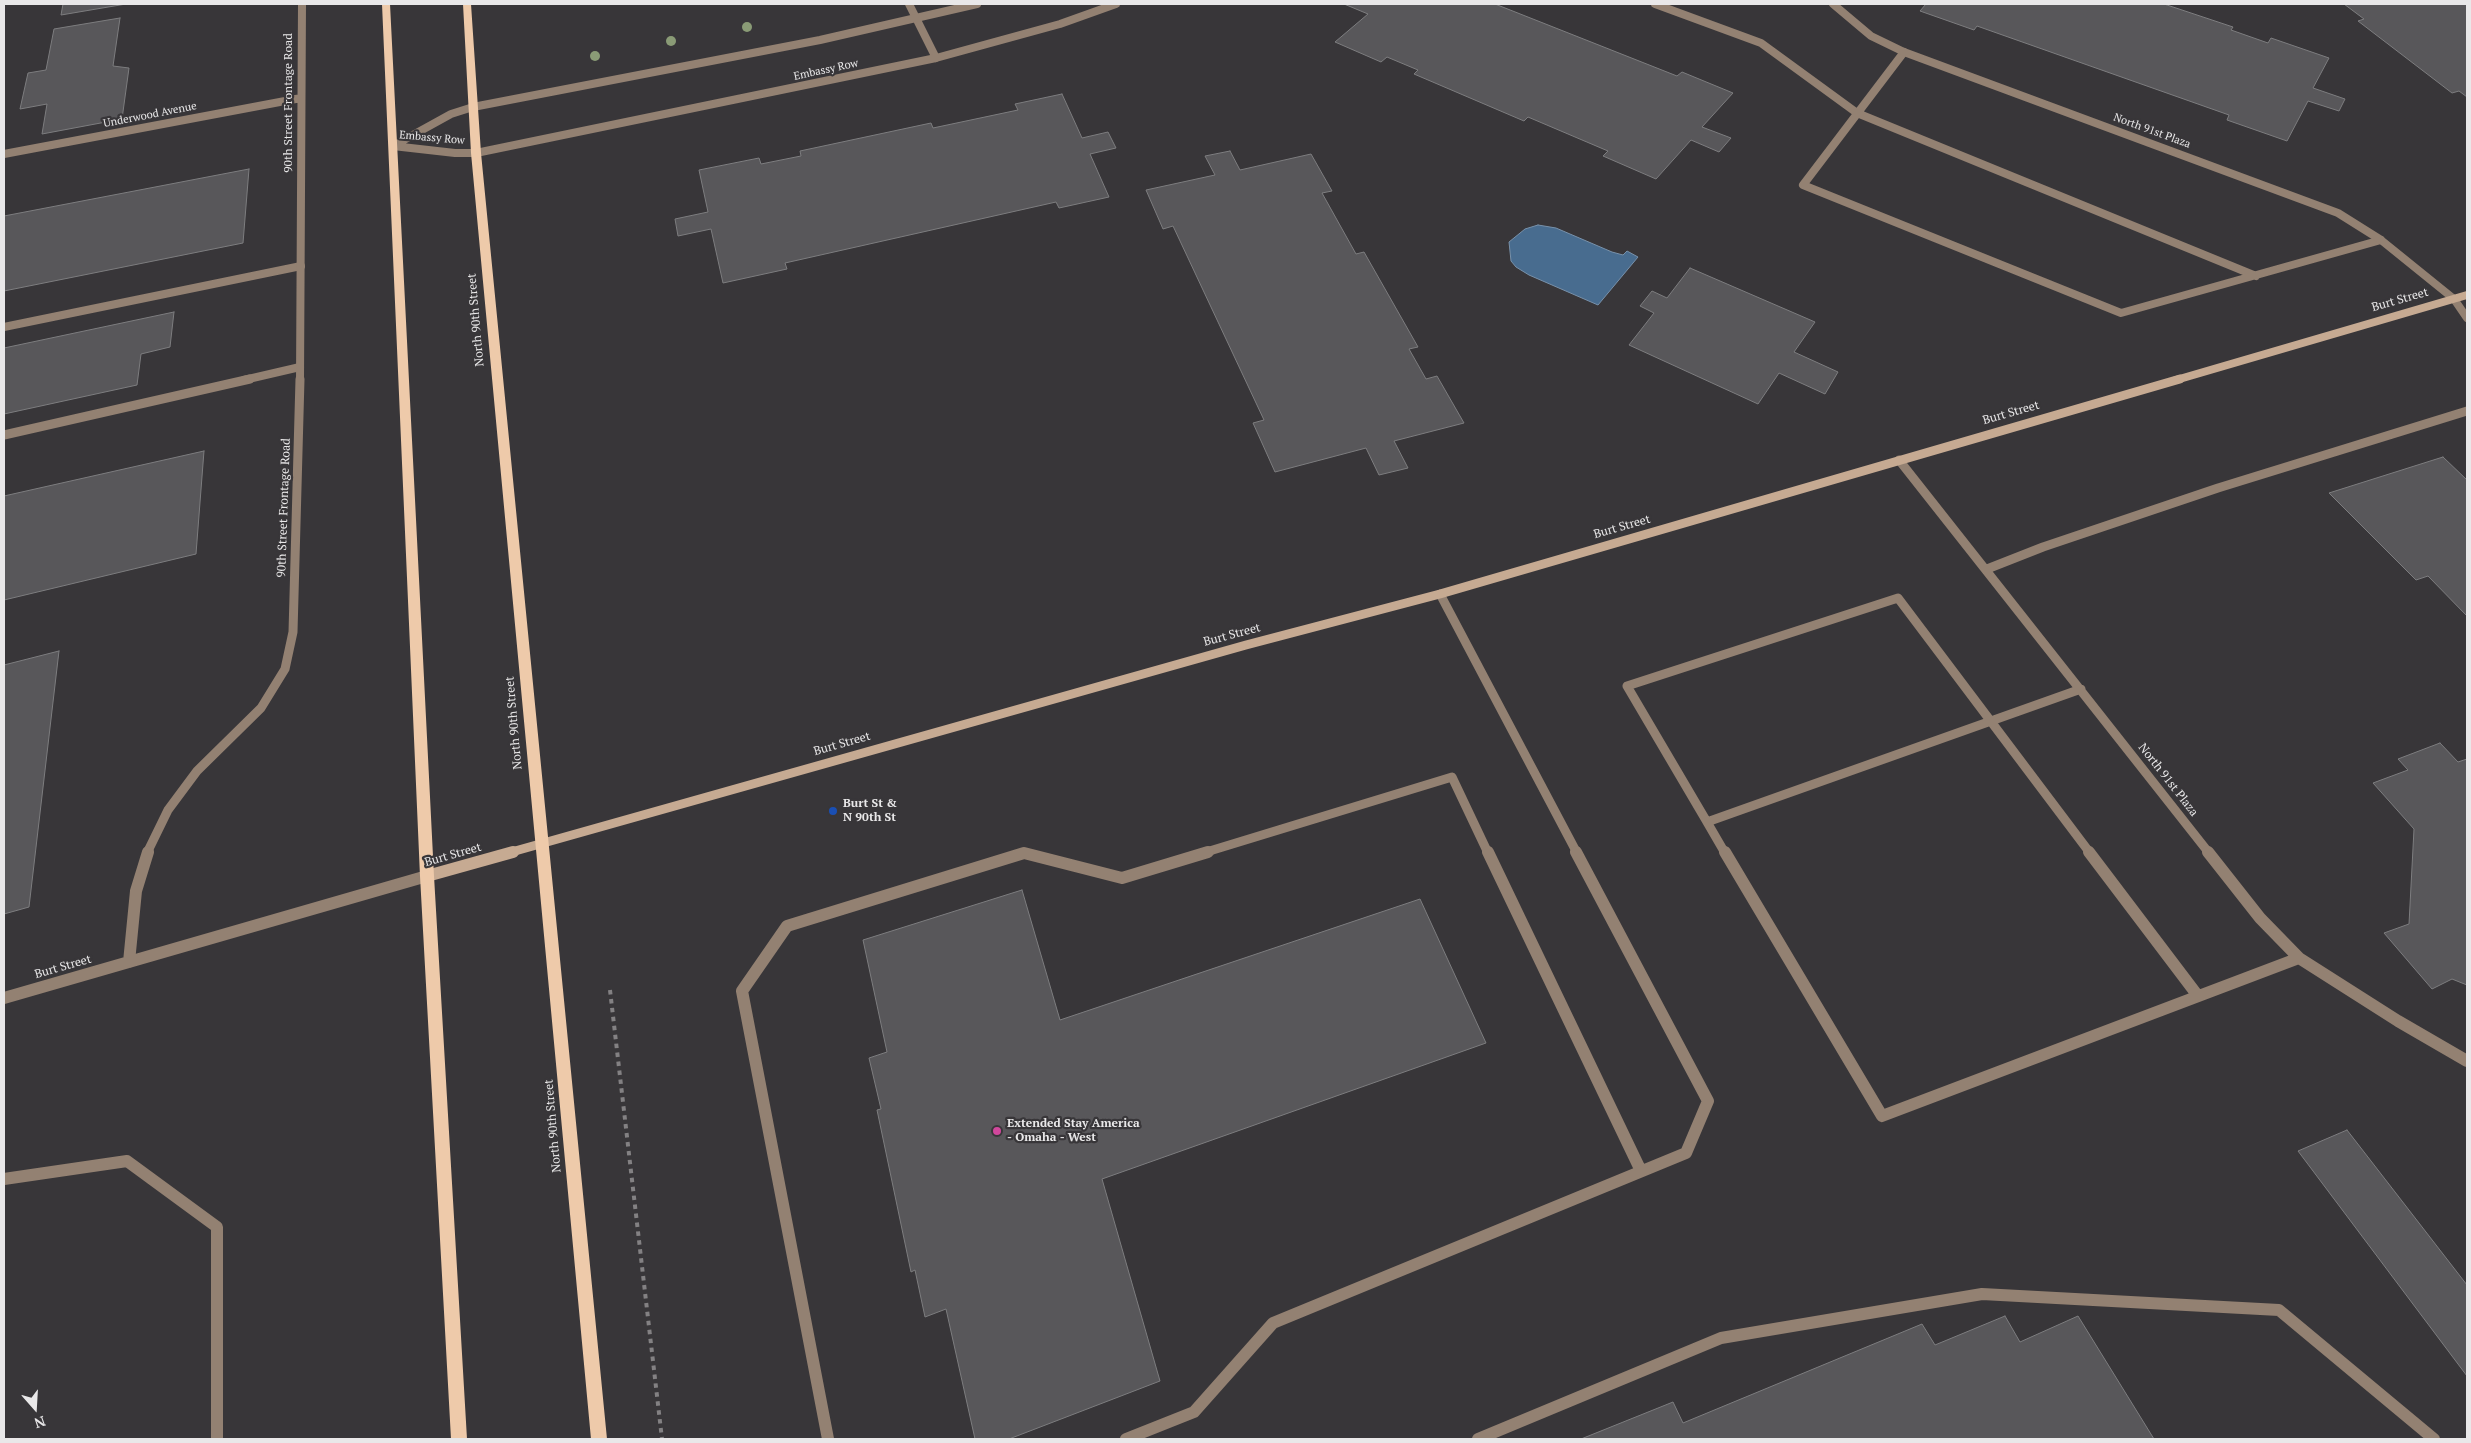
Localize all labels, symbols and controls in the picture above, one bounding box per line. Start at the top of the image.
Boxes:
street label: 90th Street Frontage Road [282,33,296,173]
street label: Embassy Row [792,57,860,83]
street label: Underwood Avenue [102,99,198,131]
street label: North 91st Plaza [2112,111,2192,151]
street label: Embassy Row [399,129,465,147]
street label: North 90th Street [465,273,487,367]
street label: Burt Street [2370,285,2430,315]
street label: Burt Street [1981,398,2041,428]
street label: 90th Street Frontage Road [274,438,294,578]
street label: Burt Street [1592,512,1652,542]
street label: Burt Street [1202,621,1262,649]
street label: North 90th Street [503,676,525,770]
street label: Burt Street [812,729,872,759]
street label: North 91st Plaza [2135,741,2201,819]
place label: Burt St & N 90th St [843,797,897,825]
marker: Burt St & N 90th St [827,805,839,817]
street label: Burt Street [423,840,483,870]
street label: Burt Street [33,952,93,982]
street label: North 90th Street [542,1079,564,1173]
place label: Extended Stay America - Omaha - West [1007,1117,1140,1145]
marker: Extended Stay America - Omaha - West [991,1125,1003,1137]
north arrow [10,1383,60,1433]
text: N [32,1412,48,1433]

